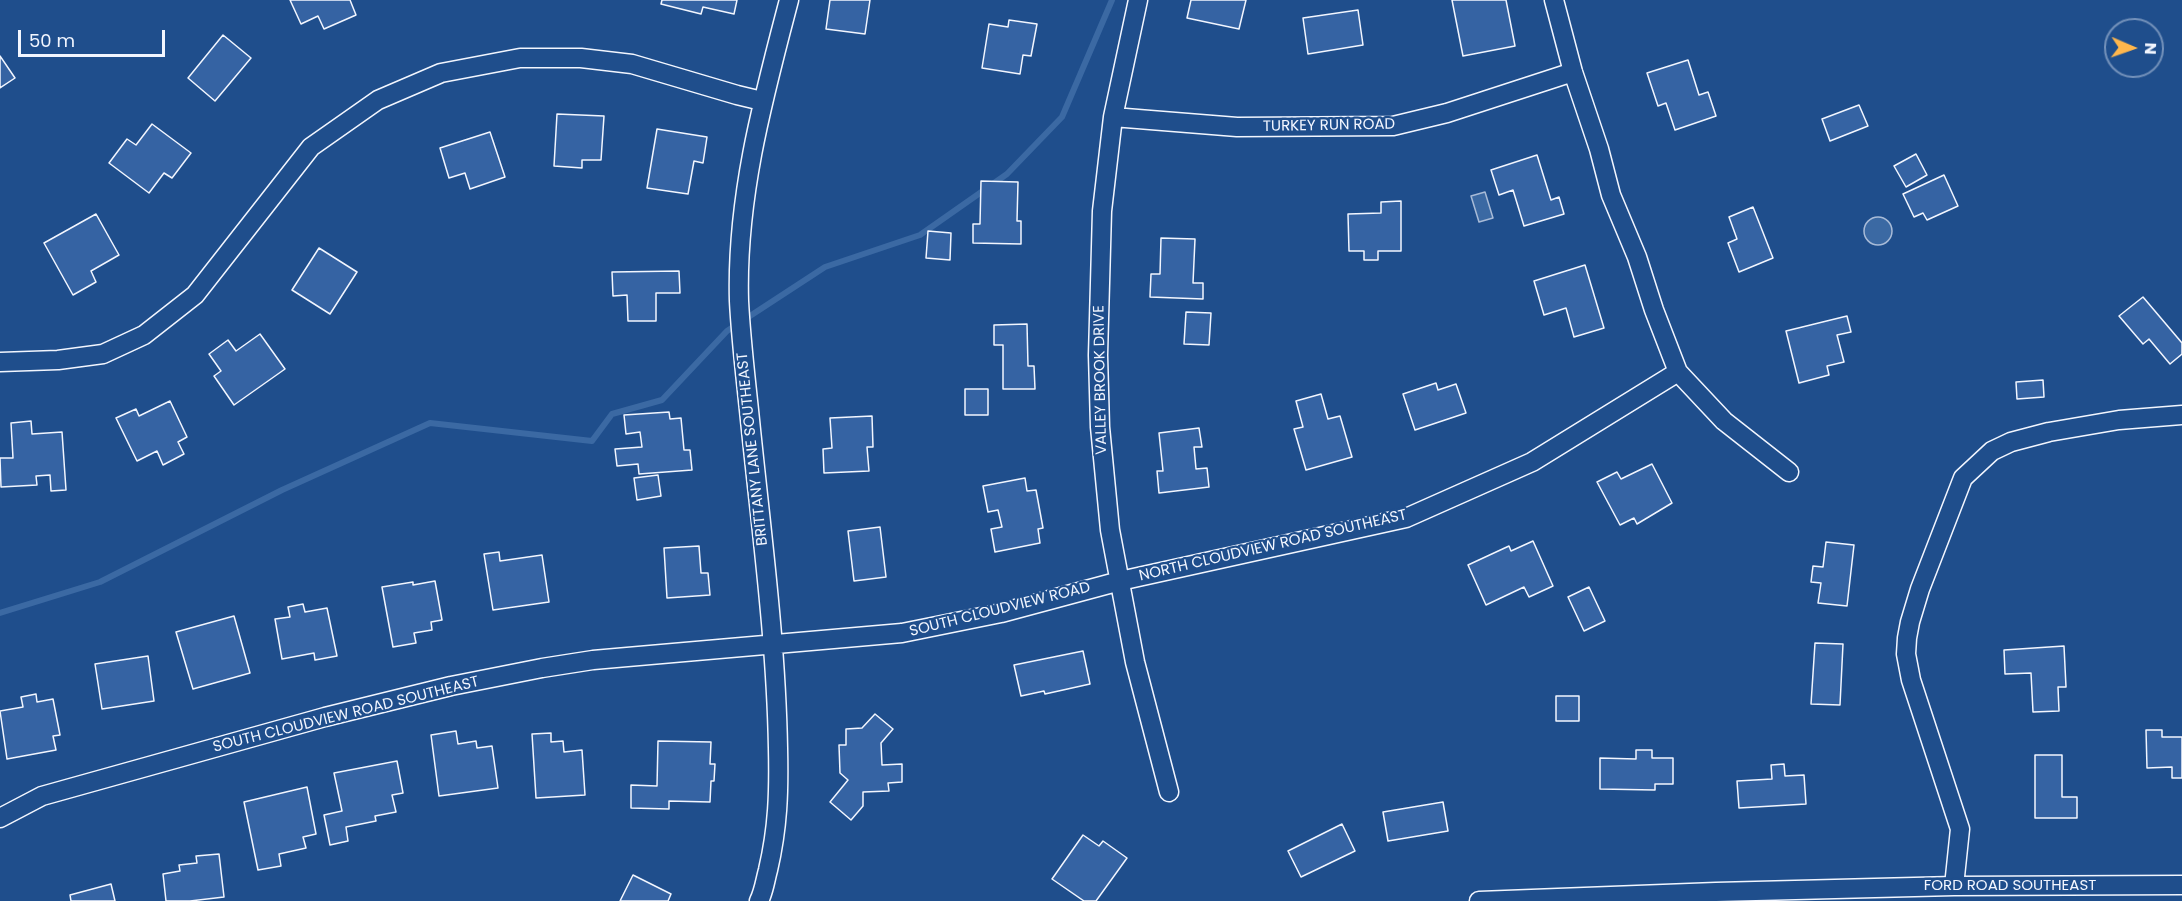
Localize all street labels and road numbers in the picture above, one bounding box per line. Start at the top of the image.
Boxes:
street label: TURKEY RUN ROAD [1263,116,1395,136]
street label: VALLEY BROOK DRIVE [1091,305,1111,455]
street label: BRITTANY LANE SOUTHEAST [734,351,772,547]
street label: NORTH CLOUDVIEW ROAD SOUTHEAST [1137,506,1409,586]
street label: SOUTH CLOUDVIEW ROAD [908,579,1092,641]
street label: SOUTH CLOUDVIEW ROAD SOUTHEAST [211,673,481,757]
street label: FORD ROAD SOUTHEAST [1924,877,2096,895]

